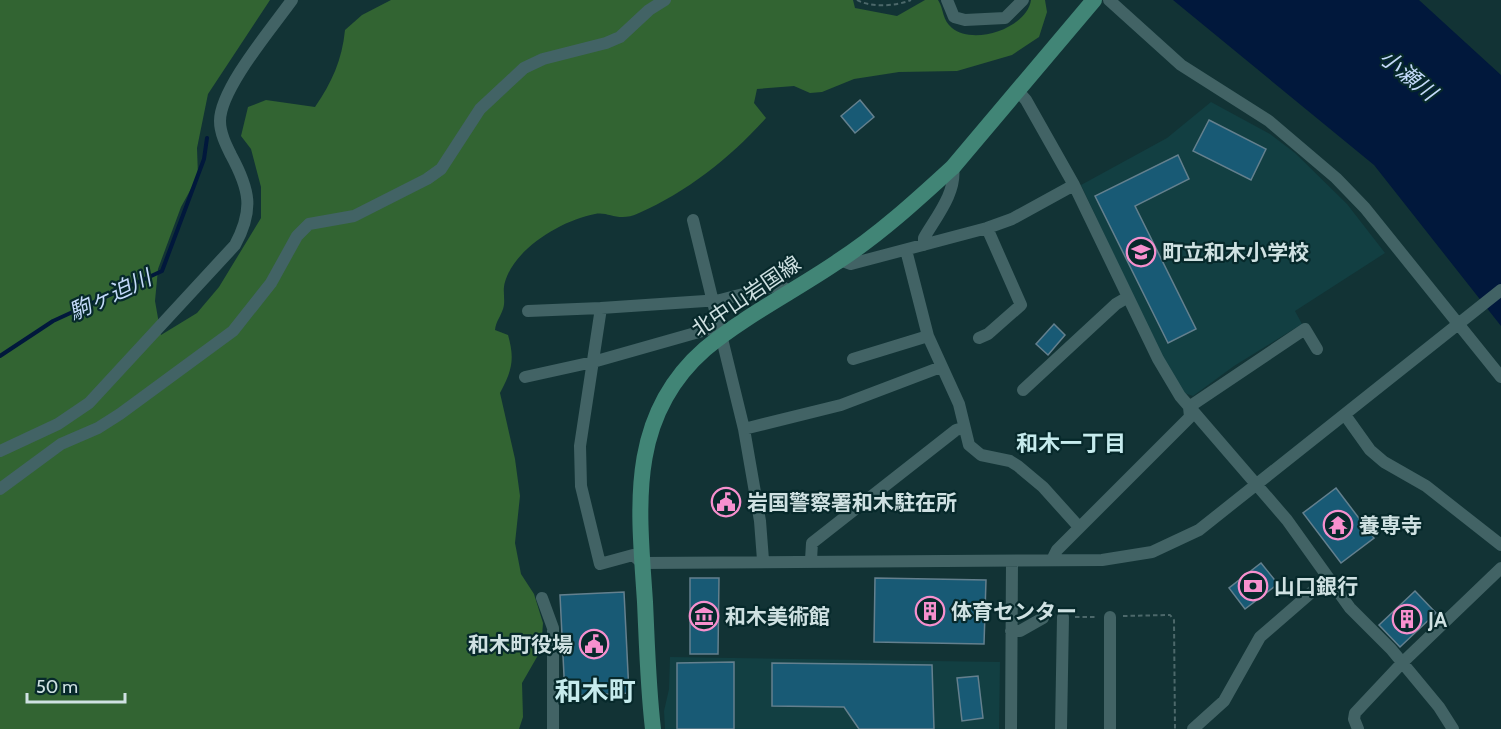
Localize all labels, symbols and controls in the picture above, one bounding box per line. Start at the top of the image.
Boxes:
water label: 小瀬川 [1374,44,1444,108]
school or university icon: 町立和木小学校 [1125,236,1157,268]
place label: 町立和木小学校 [1162,240,1309,265]
street label: 北中山岩国線 [687,250,805,342]
water label: 駒ヶ迫川 [64,263,157,326]
district label: 和木一丁目 [1016,430,1126,457]
public building icon: 岩国警察署和木駐在所 [710,486,742,518]
place label: 岩国警察署和木駐在所 [747,490,957,515]
temple icon: 養専寺 [1322,509,1354,541]
place label: 養専寺 [1359,513,1422,538]
bank icon: 山口銀行 [1237,570,1269,602]
place label: 山口銀行 [1274,574,1358,599]
building icon: 体育センター [914,595,946,627]
place label: 体育センター [951,599,1077,624]
museum icon: 和木美術館 [688,600,720,632]
building icon: JA [1391,603,1423,635]
place label: 和木美術館 [725,604,830,629]
place label: JA [1427,607,1448,632]
public building icon: 和木町役場 [578,628,610,660]
place label: 和木町役場 [468,632,573,657]
scale bar [27,666,124,704]
district label: 和木町 [555,675,636,708]
text: 50 m [36,676,78,698]

